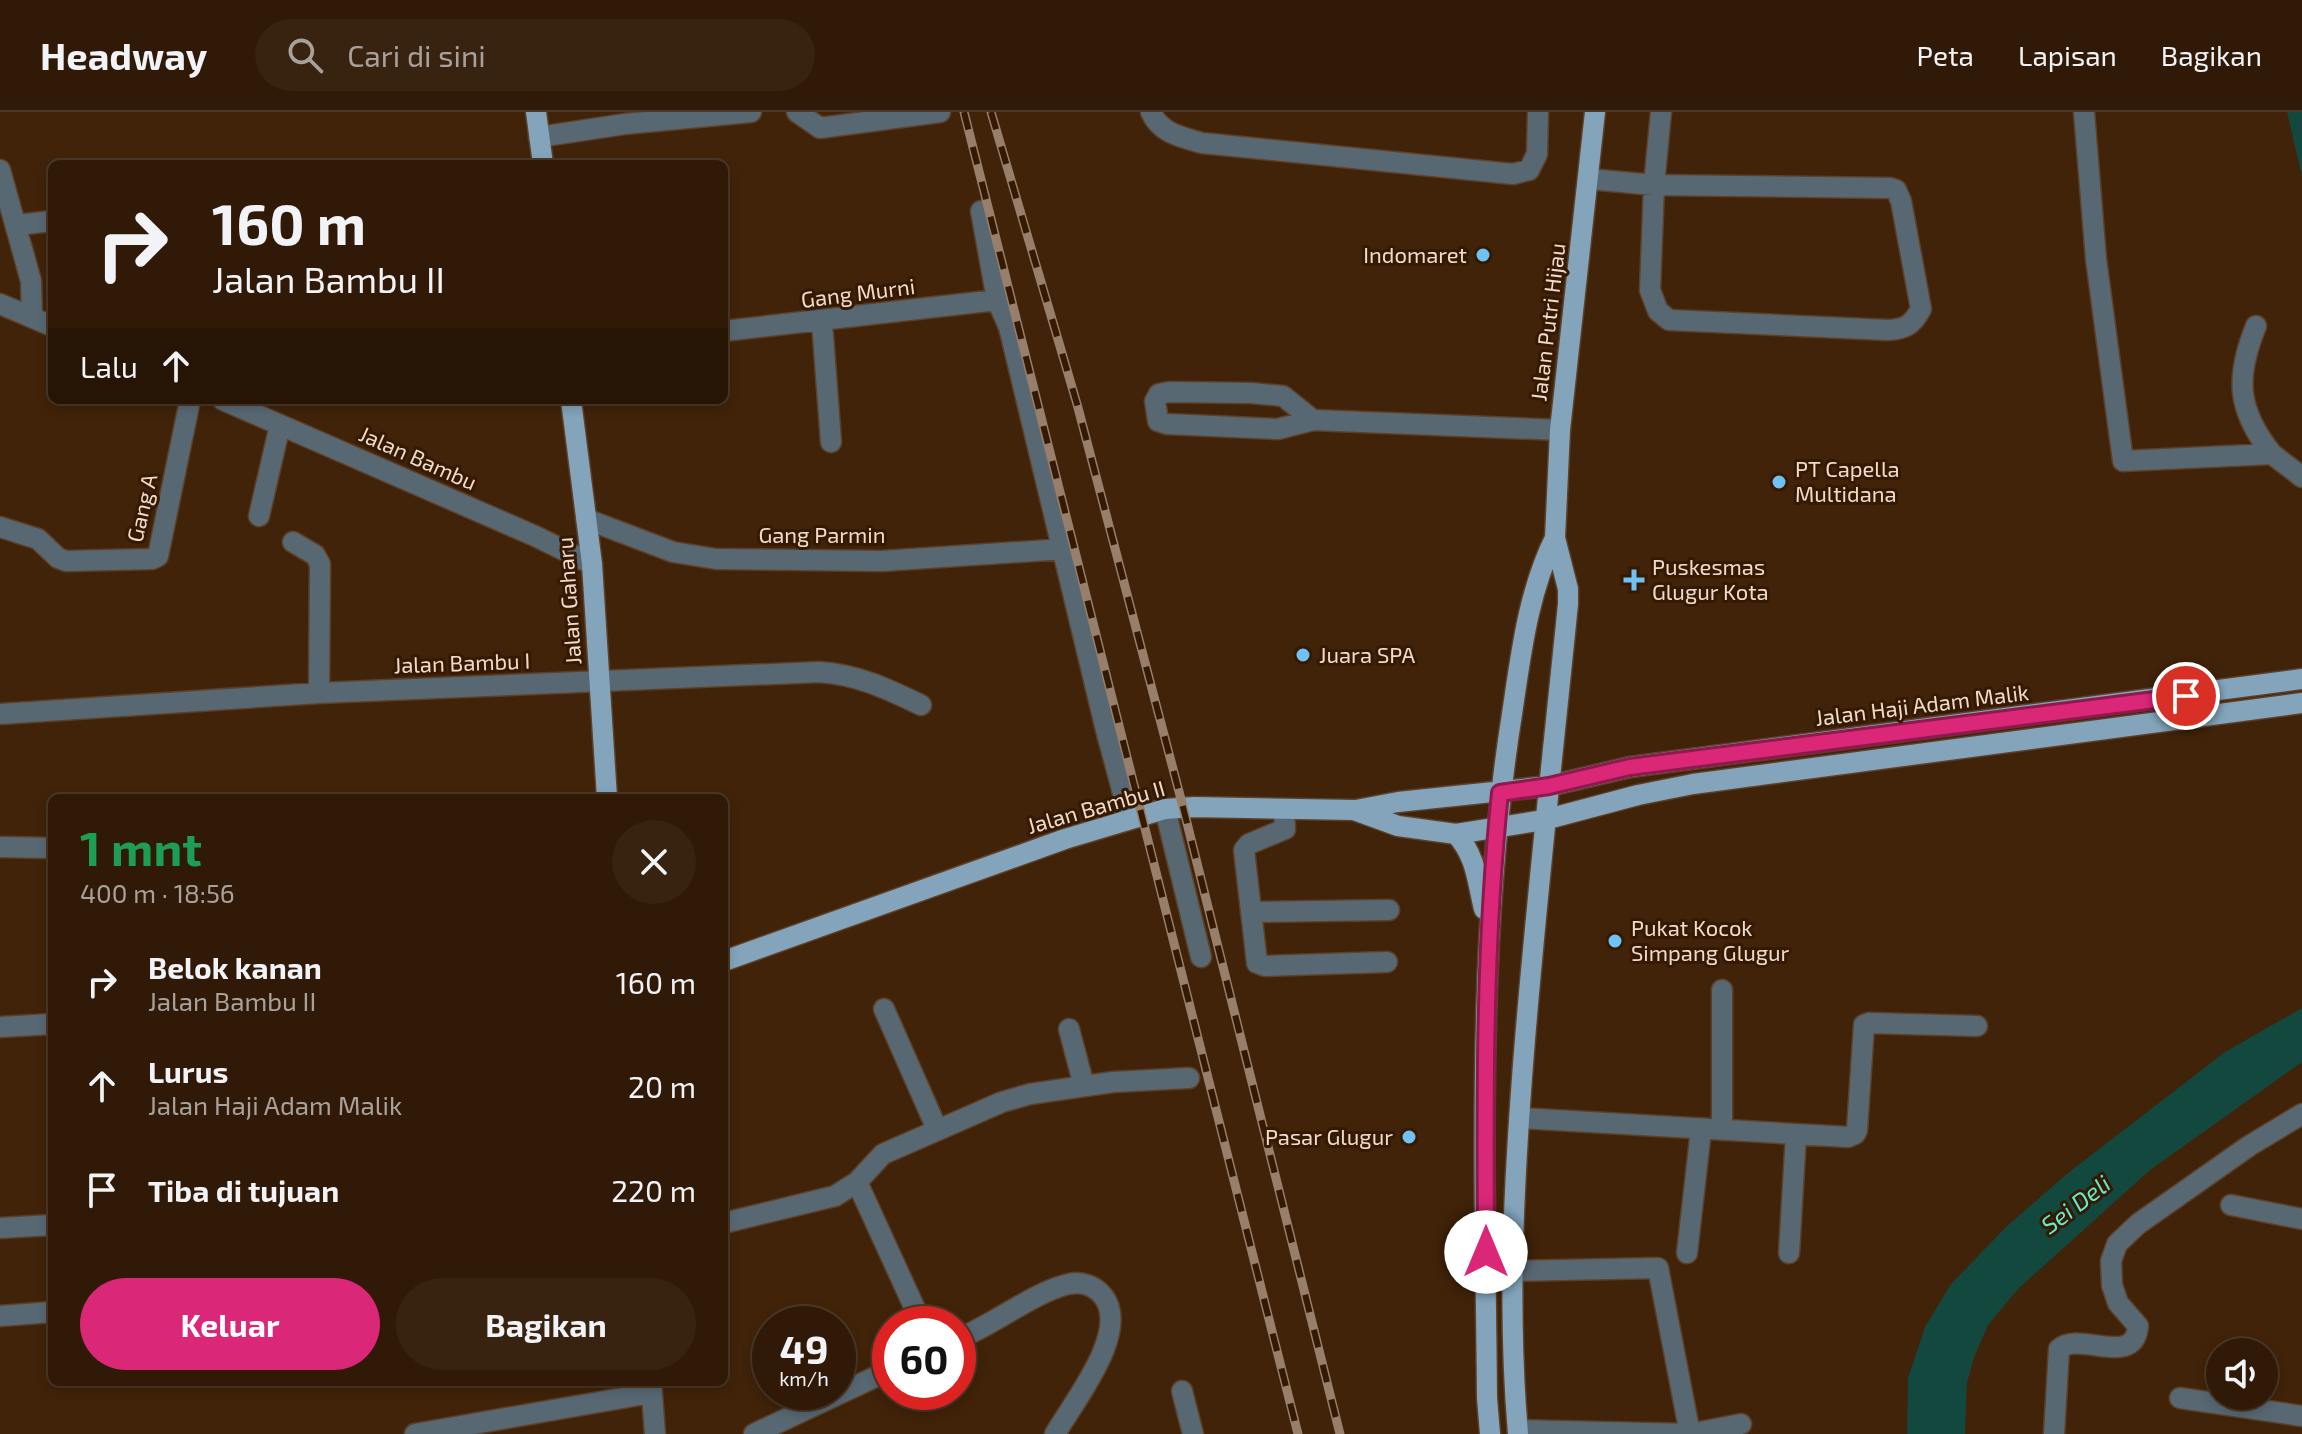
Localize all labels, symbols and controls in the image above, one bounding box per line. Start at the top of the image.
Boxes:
search box [255,19,815,91]
text: Headway [40,32,207,78]
icon: search [283,33,327,77]
text: Cari di sini [347,37,486,73]
text: Peta [1917,38,1974,72]
text: Lapisan [2018,38,2117,72]
text: Bagikan [2161,38,2262,72]
text: 160 m [212,189,366,256]
icon: right [80,192,184,296]
place label: Indomaret [1363,241,1467,267]
street label: Jalan Putri Hijau [1524,241,1571,403]
marker: Indomaret [1474,246,1492,264]
text: Jalan Bambu II [212,257,445,300]
street label: Gang Murni [799,272,916,312]
icon: ahead [154,344,198,388]
text: Lalu [80,348,138,384]
street label: Jalan Bambu [356,420,481,495]
place label: PT Capella Multidana [1795,455,1900,506]
street label: Gang A [121,471,162,544]
marker: PT Capella Multidana [1770,473,1788,491]
street label: Gang Parmin [758,521,886,547]
street label: Jalan Gaharu [551,536,585,666]
place label: Puskesmas Glugur Kota [1652,553,1769,604]
marker: Puskesmas Glugur Kota [1623,569,1645,591]
place label: Juara SPA [1319,641,1415,667]
marker: Juara SPA [1294,646,1312,664]
street label: Jalan Bambu I [393,647,531,677]
pin [2152,662,2220,730]
icon: arrive [2164,674,2208,718]
street label: Jalan Haji Adam Malik [1814,678,2030,731]
street label: Jalan Bambu II [1024,774,1168,838]
text: 1 mnt [80,818,202,876]
button: close [612,820,696,904]
text: 400 m · 18:56 [80,877,235,908]
place label: Pukat Kocok Simpang Glugur [1631,914,1790,965]
marker: Pukat Kocok Simpang Glugur [1606,932,1624,950]
text: Belok kanan [148,949,322,985]
icon: right [80,960,124,1004]
text: 160 m [616,964,696,1000]
text: Jalan Bambu II [148,985,316,1016]
text: Lurus [148,1053,228,1089]
icon: ahead [80,1064,124,1108]
text: 20 m [628,1068,696,1104]
text: Jalan Haji Adam Malik [148,1089,402,1120]
place label: Pasar Glugur [1265,1123,1393,1149]
marker: Pasar Glugur [1400,1128,1418,1146]
icon: arrive [80,1168,124,1212]
water label: Sei Deli [2035,1168,2116,1239]
text: Tiba di tujuan [148,1172,339,1208]
text: 220 m [611,1172,696,1208]
position arrow [1444,1210,1528,1294]
button: Keluar [80,1278,380,1370]
button: Bagikan [396,1278,696,1370]
speed limit sign: 60 [872,1306,976,1410]
text: 49 [779,1324,829,1372]
map controls [2206,1338,2278,1410]
button: sound [2206,1338,2278,1410]
text: km/h [779,1366,829,1390]

